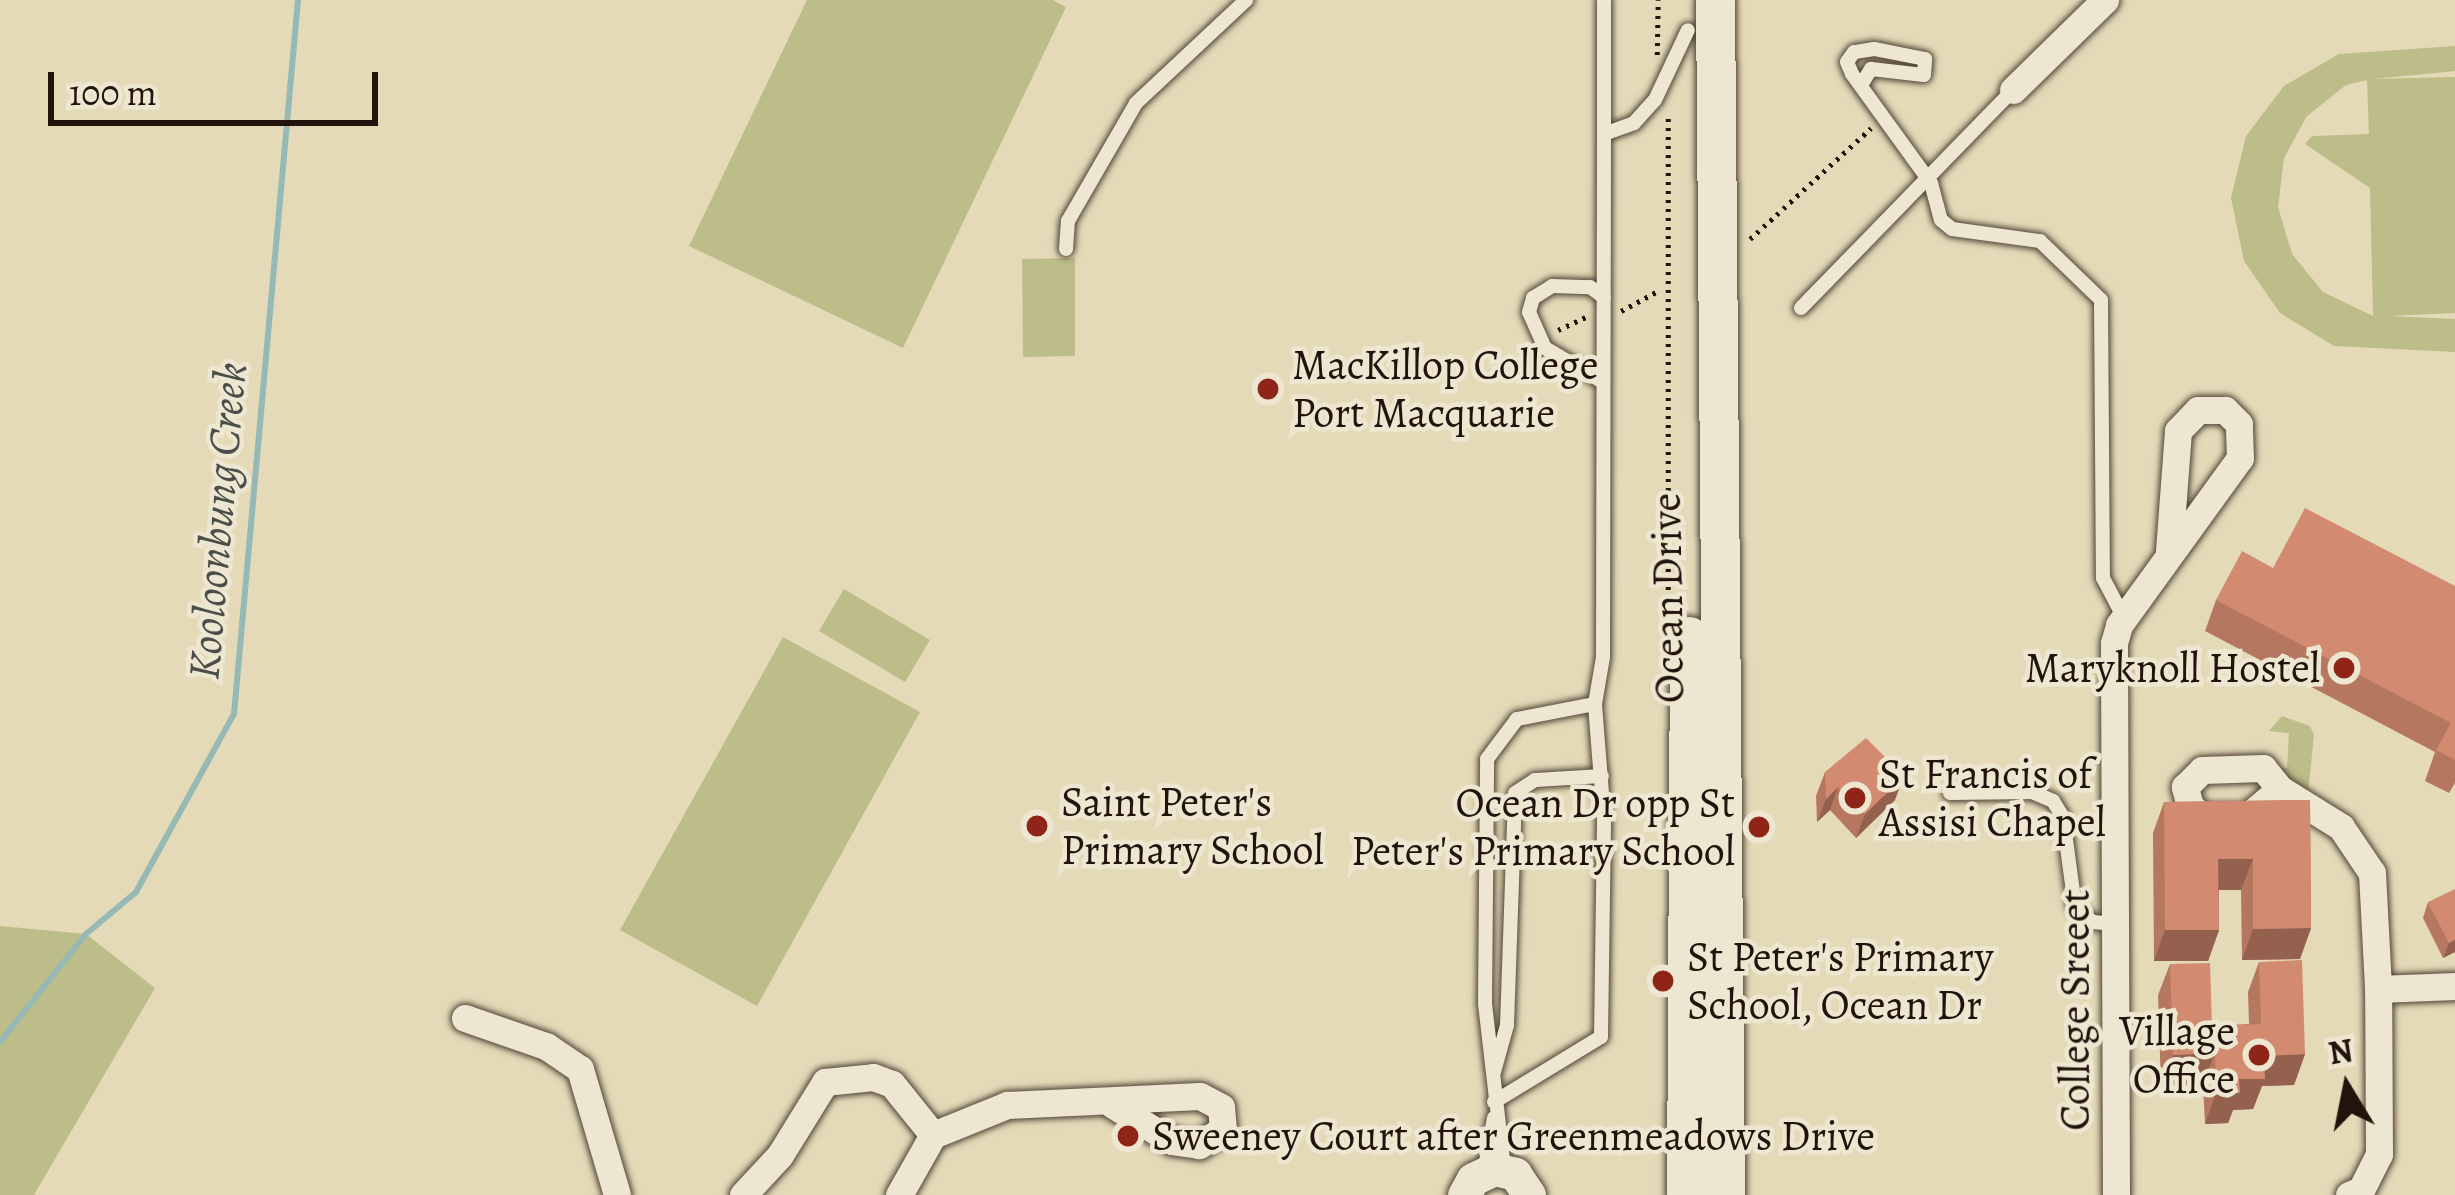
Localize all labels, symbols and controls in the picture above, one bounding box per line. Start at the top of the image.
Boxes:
scale bar [54,48,384,122]
text: 100 m [69,68,157,117]
place label: MacKillop College Port Macquarie [1292,340,1599,439]
water label: Kooloonbung Creek [177,360,259,682]
marker: MacKillop College Port Macquarie [1255,376,1281,402]
street label: Ocean Drive [1641,492,1695,704]
place label: Maryknoll Hostel [2025,643,2320,693]
marker: Maryknoll Hostel [2331,655,2357,681]
place label: St Francis of Assisi Chapel [1879,749,2106,848]
place label: Saint Peter's Primary School [1061,777,1324,876]
place label: Ocean Dr opp St Peter's Primary School [1351,778,1735,876]
marker: St Francis of Assisi Chapel [1842,785,1868,811]
marker: Saint Peter's Primary School [1024,813,1050,839]
marker: Ocean Dr opp St Peter's Primary School [1746,814,1772,840]
street label: College Sreeet [2050,889,2100,1131]
place label: St Peter's Primary School, Ocean Dr [1687,932,1993,1030]
marker: St Peter's Primary School, Ocean Dr [1650,968,1676,994]
place label: Village Office [2119,1006,2235,1104]
north arrow [2287,1027,2407,1147]
text: N [2325,1027,2356,1075]
marker: Village Office [2246,1042,2272,1068]
place label: Sweeney Court after Greenmeadows Drive [1152,1111,1875,1161]
marker: Sweeney Court after Greenmeadows Drive [1115,1123,1141,1149]

